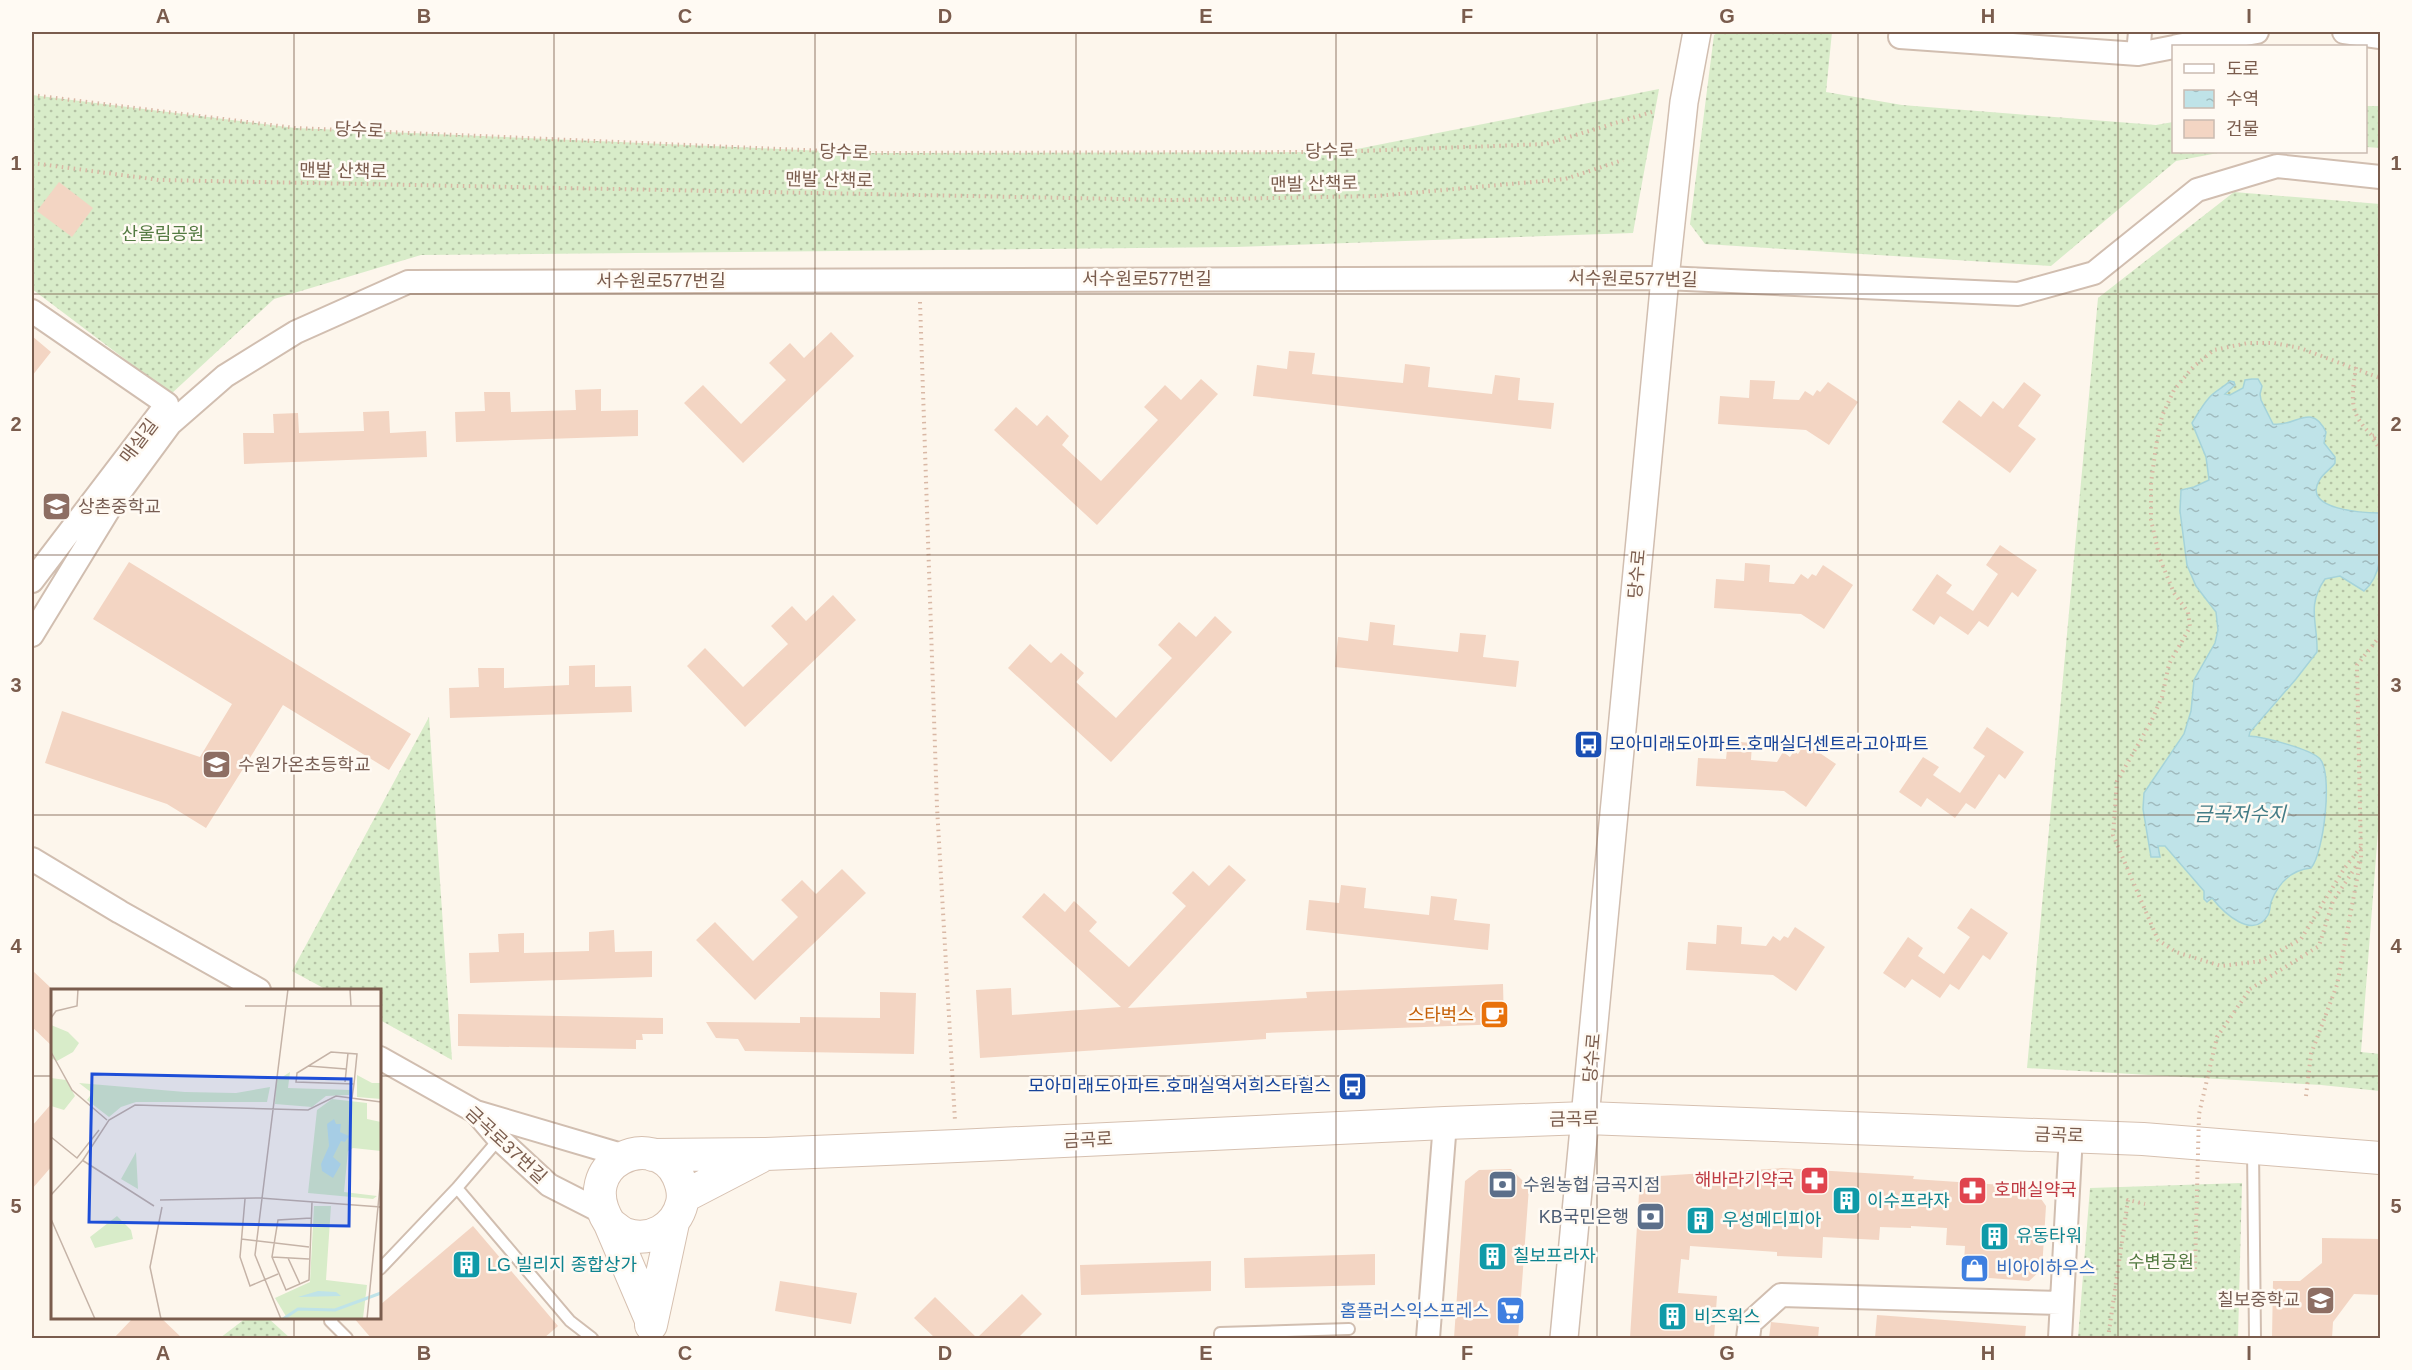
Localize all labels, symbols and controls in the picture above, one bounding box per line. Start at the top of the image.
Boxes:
text: A [156,5,170,27]
text: B [417,5,431,27]
text: C [678,5,692,27]
text: D [938,5,952,27]
text: E [1199,5,1213,27]
text: F [1461,5,1473,27]
text: G [1719,5,1735,27]
text: H [1981,5,1995,27]
text: I [2246,5,2252,27]
legend [2172,45,2367,153]
text: 도로 [2226,59,2259,79]
text: 수역 [2226,89,2259,109]
street label: 당수로 [334,119,384,141]
text: 건물 [2226,119,2259,139]
street label: 당수로 [819,141,869,163]
street label: 당수로 [1305,141,1355,161]
text: 1 [10,152,22,174]
text: 1 [2390,152,2402,174]
street label: 맨발 산책로 [299,160,387,182]
street label: 맨발 산책로 [785,169,873,191]
street label: 맨발 산책로 [1270,173,1358,195]
park label: 산울림공원 [122,224,204,244]
street label: 서수원로577번길 [1568,268,1698,290]
street label: 서수원로577번길 [1082,269,1212,289]
street label: 서수원로577번길 [596,271,726,291]
text: 2 [10,413,22,435]
text: 2 [2390,413,2402,435]
street label: 매실길 [116,415,162,467]
school or university icon: 상촌중학교 [41,491,73,523]
place label: 상촌중학교 [78,497,161,517]
street label: 당수로 [1625,548,1649,600]
text: 3 [10,674,22,696]
text: 3 [2390,674,2402,696]
bus stop icon: 모아미래도아파트.호매실더센트라고아파트 [1572,728,1604,760]
place label: 모아미래도아파트.호매실더센트라고아파트 [1609,734,1929,754]
school or university icon: 수원가온초등학교 [201,749,233,781]
place label: 수원가온초등학교 [238,755,370,775]
water label: 금곡저수지 [2194,803,2288,825]
text: 4 [10,935,22,957]
text: 4 [2390,935,2402,957]
inset map [51,989,381,1319]
cafe icon: 스타벅스 [1479,999,1511,1031]
place label: 스타벅스 [1408,1005,1474,1025]
street label: 당수로 [1580,1032,1604,1084]
bus stop icon: 모아미래도아파트.호매실역서희스타힐스 [1336,1070,1368,1102]
place label: 모아미래도아파트.호매실역서희스타힐스 [1028,1076,1331,1096]
street label: 금곡로37번길 [462,1103,550,1187]
street label: 금곡로 [1549,1109,1599,1129]
street label: 금곡로 [2034,1124,2084,1146]
street label: 금곡로 [1063,1129,1113,1151]
pharmacy icon: 해바라기약국 [1799,1164,1831,1196]
bank icon: 수원농협 금곡지점 [1486,1169,1518,1201]
place label: 해바라기약국 [1695,1170,1794,1190]
pharmacy icon: 호매실약국 [1957,1174,1989,1206]
place label: 수원농협 금곡지점 [1523,1175,1660,1195]
place label: 호매실약국 [1994,1180,2077,1200]
building icon: 이수프라자 [1830,1185,1862,1217]
place label: 이수프라자 [1867,1191,1950,1211]
text: 5 [10,1195,22,1217]
text: 5 [2390,1195,2402,1217]
bank icon: KB국민은행 [1634,1201,1666,1233]
building icon: 우성메디피아 [1685,1204,1717,1236]
place label: KB국민은행 [1539,1207,1629,1227]
place label: 우성메디피아 [1722,1210,1822,1230]
building icon: 유동타워 [1979,1220,2011,1252]
place label: 유동타워 [2016,1226,2082,1246]
building icon: 칠보프라자 [1476,1240,1508,1272]
place label: 칠보프라자 [1513,1246,1596,1266]
building icon: LG 빌리지 종합상가 [450,1249,482,1281]
shop icon: 비아이하우스 [1959,1252,1991,1284]
park label: 수변공원 [2128,1252,2194,1272]
place label: LG 빌리지 종합상가 [487,1255,637,1275]
place label: 비아이하우스 [1996,1258,2095,1278]
school or university icon: 칠보중학교 [2305,1284,2337,1316]
place label: 칠보중학교 [2217,1290,2300,1310]
supermarket icon: 홈플러스익스프레스 [1494,1295,1526,1327]
place label: 홈플러스익스프레스 [1340,1301,1489,1321]
building icon: 비즈윅스 [1657,1301,1689,1333]
place label: 비즈윅스 [1694,1307,1760,1327]
text: A [156,1342,170,1364]
text: B [417,1342,431,1364]
text: C [678,1342,692,1364]
text: D [938,1342,952,1364]
text: E [1199,1342,1213,1364]
text: F [1461,1342,1473,1364]
text: G [1719,1342,1735,1364]
text: H [1981,1342,1995,1364]
text: I [2246,1342,2252,1364]

